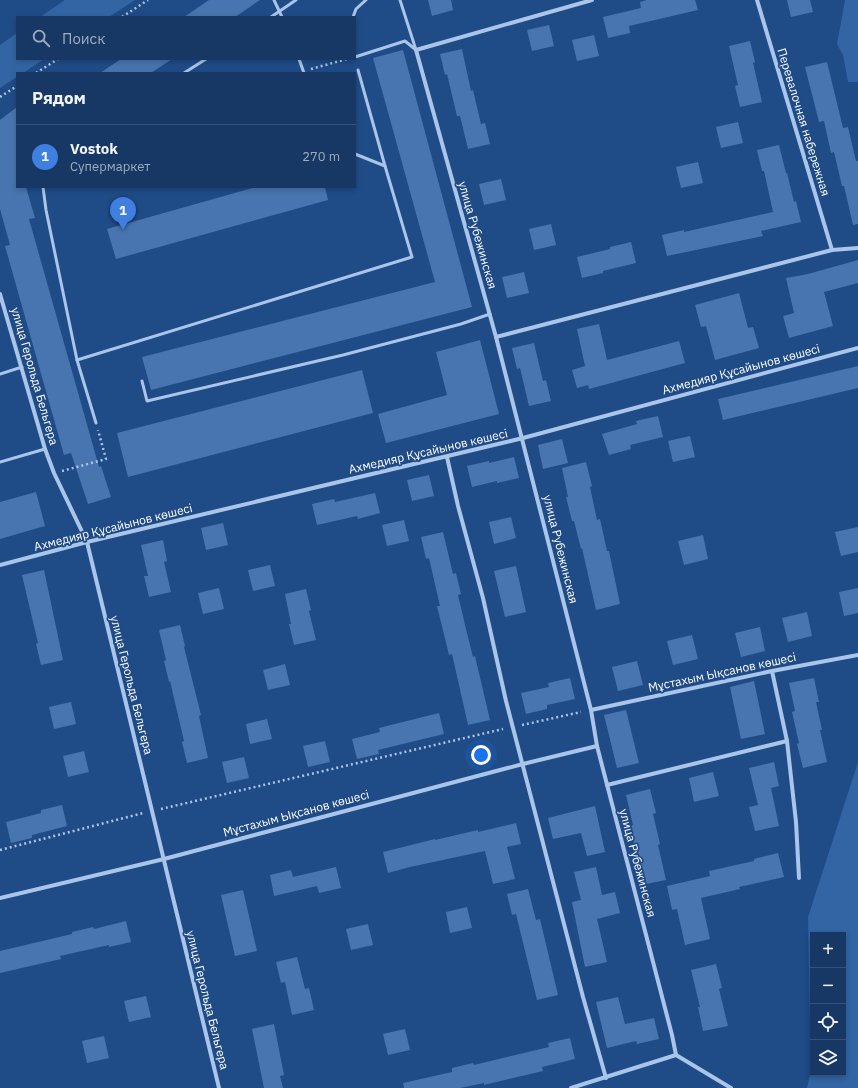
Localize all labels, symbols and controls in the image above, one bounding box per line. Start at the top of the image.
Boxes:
search box [16,16,356,60]
icon: search [30,27,52,49]
text: Поиск [62,29,105,48]
street label: Перевалочная набережная [774,46,834,198]
text: Рядом [32,87,86,109]
text: Vostok [70,139,118,158]
text: 1 [41,148,49,165]
text: 270 m [302,148,340,165]
text: Супермаркет [70,158,150,175]
street label: улица Рубежинская [455,179,501,291]
pin: 1 [110,197,136,230]
street label: улица Герольда Бельгера [8,305,62,447]
street label: Ахмедияр Құсайынов көшесі [660,341,822,397]
street label: Ахмедияр Құсайынов көшесі [347,425,509,477]
street label: улица Рубежинская [540,493,582,605]
street label: Ахмедияр Құсайынов көшесі [32,500,194,554]
street label: улица Герольда Бельгера [107,614,157,757]
street label: Мұстахым Ықсанов көшесі [647,649,797,695]
your location [471,745,491,765]
street label: Мұстахым Ықсанов көшесі [221,786,371,840]
street label: улица Рубежинская [616,807,660,919]
street label: улица Герольда Бельгера [183,929,233,1072]
map controls [810,932,846,1076]
button: + [810,932,846,968]
button: − [810,968,846,1004]
button: locate [810,1004,846,1040]
button: layers [810,1040,846,1076]

